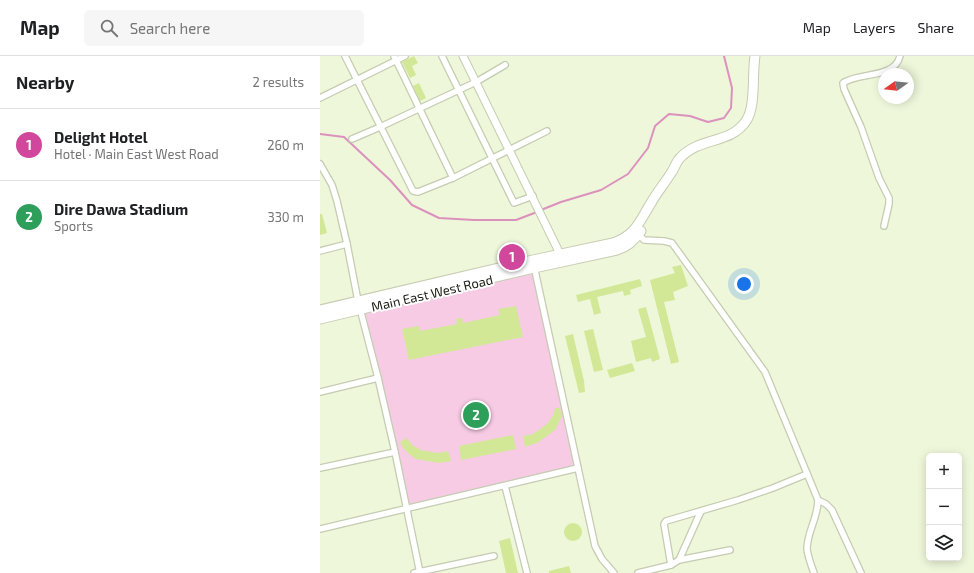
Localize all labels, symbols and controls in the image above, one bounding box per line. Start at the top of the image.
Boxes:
search box [84,10,364,46]
text: Map [20,16,60,39]
icon: search [98,17,120,39]
text: Search here [130,19,210,37]
text: Map [803,19,831,36]
text: Layers [853,19,895,36]
text: Share [917,19,954,36]
north arrow [878,68,914,104]
text: Nearby [16,72,74,92]
text: 2 results [252,74,304,90]
text: Delight Hotel [54,128,148,146]
text: 1 [26,137,32,153]
text: 260 m [267,137,304,153]
text: Hotel · Main East West Road [54,146,219,162]
text: Dire Dawa Stadium [54,200,188,218]
text: 2 [25,209,33,225]
text: 330 m [267,209,304,225]
text: Sports [54,218,93,234]
pin: 1 [499,242,525,272]
street label: Main East West Road [370,271,494,315]
your location [734,274,754,294]
pin: 2 [463,400,489,430]
map controls [926,453,962,561]
button: + [926,453,962,489]
button: − [926,489,962,525]
button: layers [926,525,962,561]

